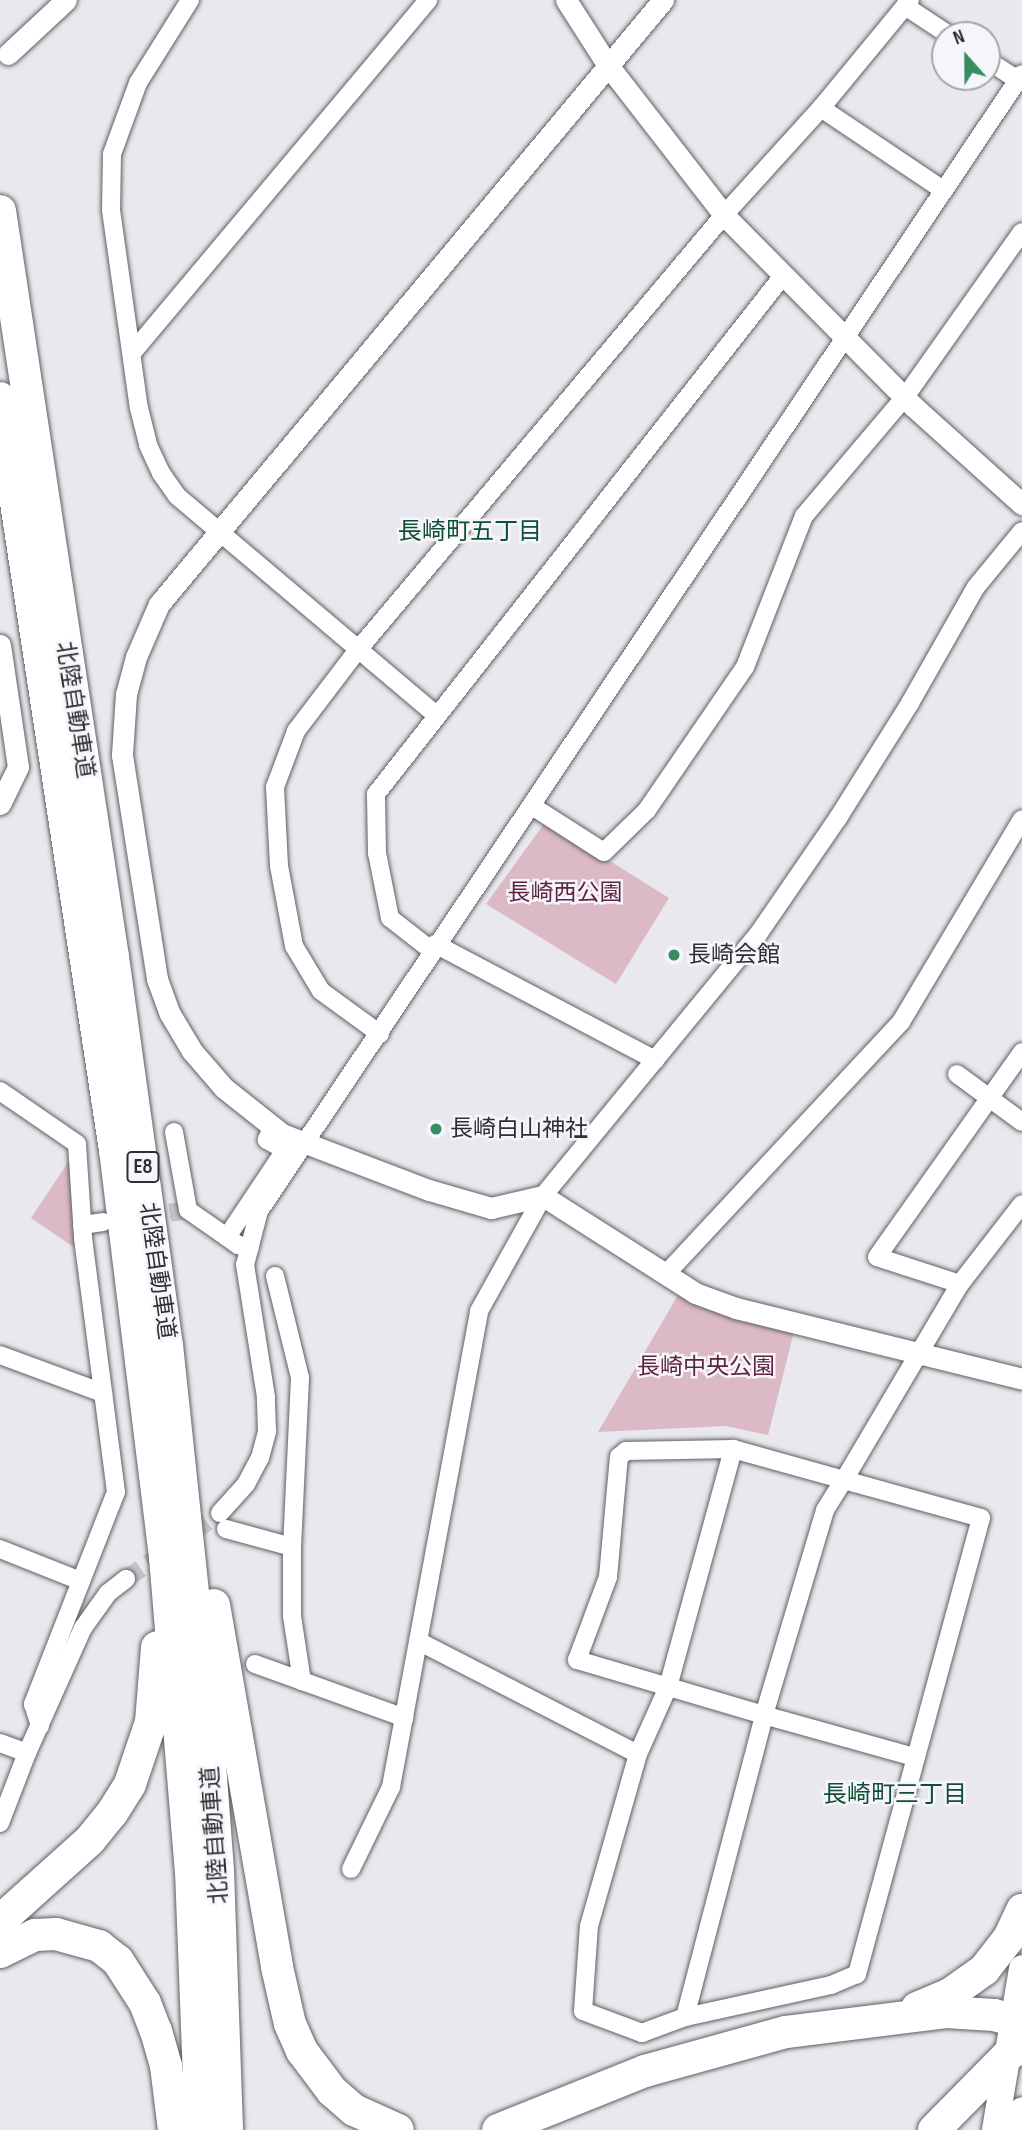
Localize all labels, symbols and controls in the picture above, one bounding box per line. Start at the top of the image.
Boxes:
north arrow [931,21,1001,91]
text: N [950,25,968,50]
district label: 長崎町五丁目 [398,518,542,546]
street label: 北陸自動車道 [51,640,99,780]
park label: 長崎西公園 [508,879,622,907]
place label: 長崎会館 [688,941,780,969]
marker: 長崎会館 [666,947,682,963]
place label: 長崎白山神社 [450,1115,588,1143]
marker: 長崎白山神社 [428,1121,444,1137]
road number: E8 [125,1150,160,1184]
street label: 北陸自動車道 [134,1201,180,1341]
park label: 長崎中央公園 [637,1353,775,1381]
street label: 北陸自動車道 [196,1765,234,1905]
district label: 長崎町三丁目 [823,1781,967,1809]

